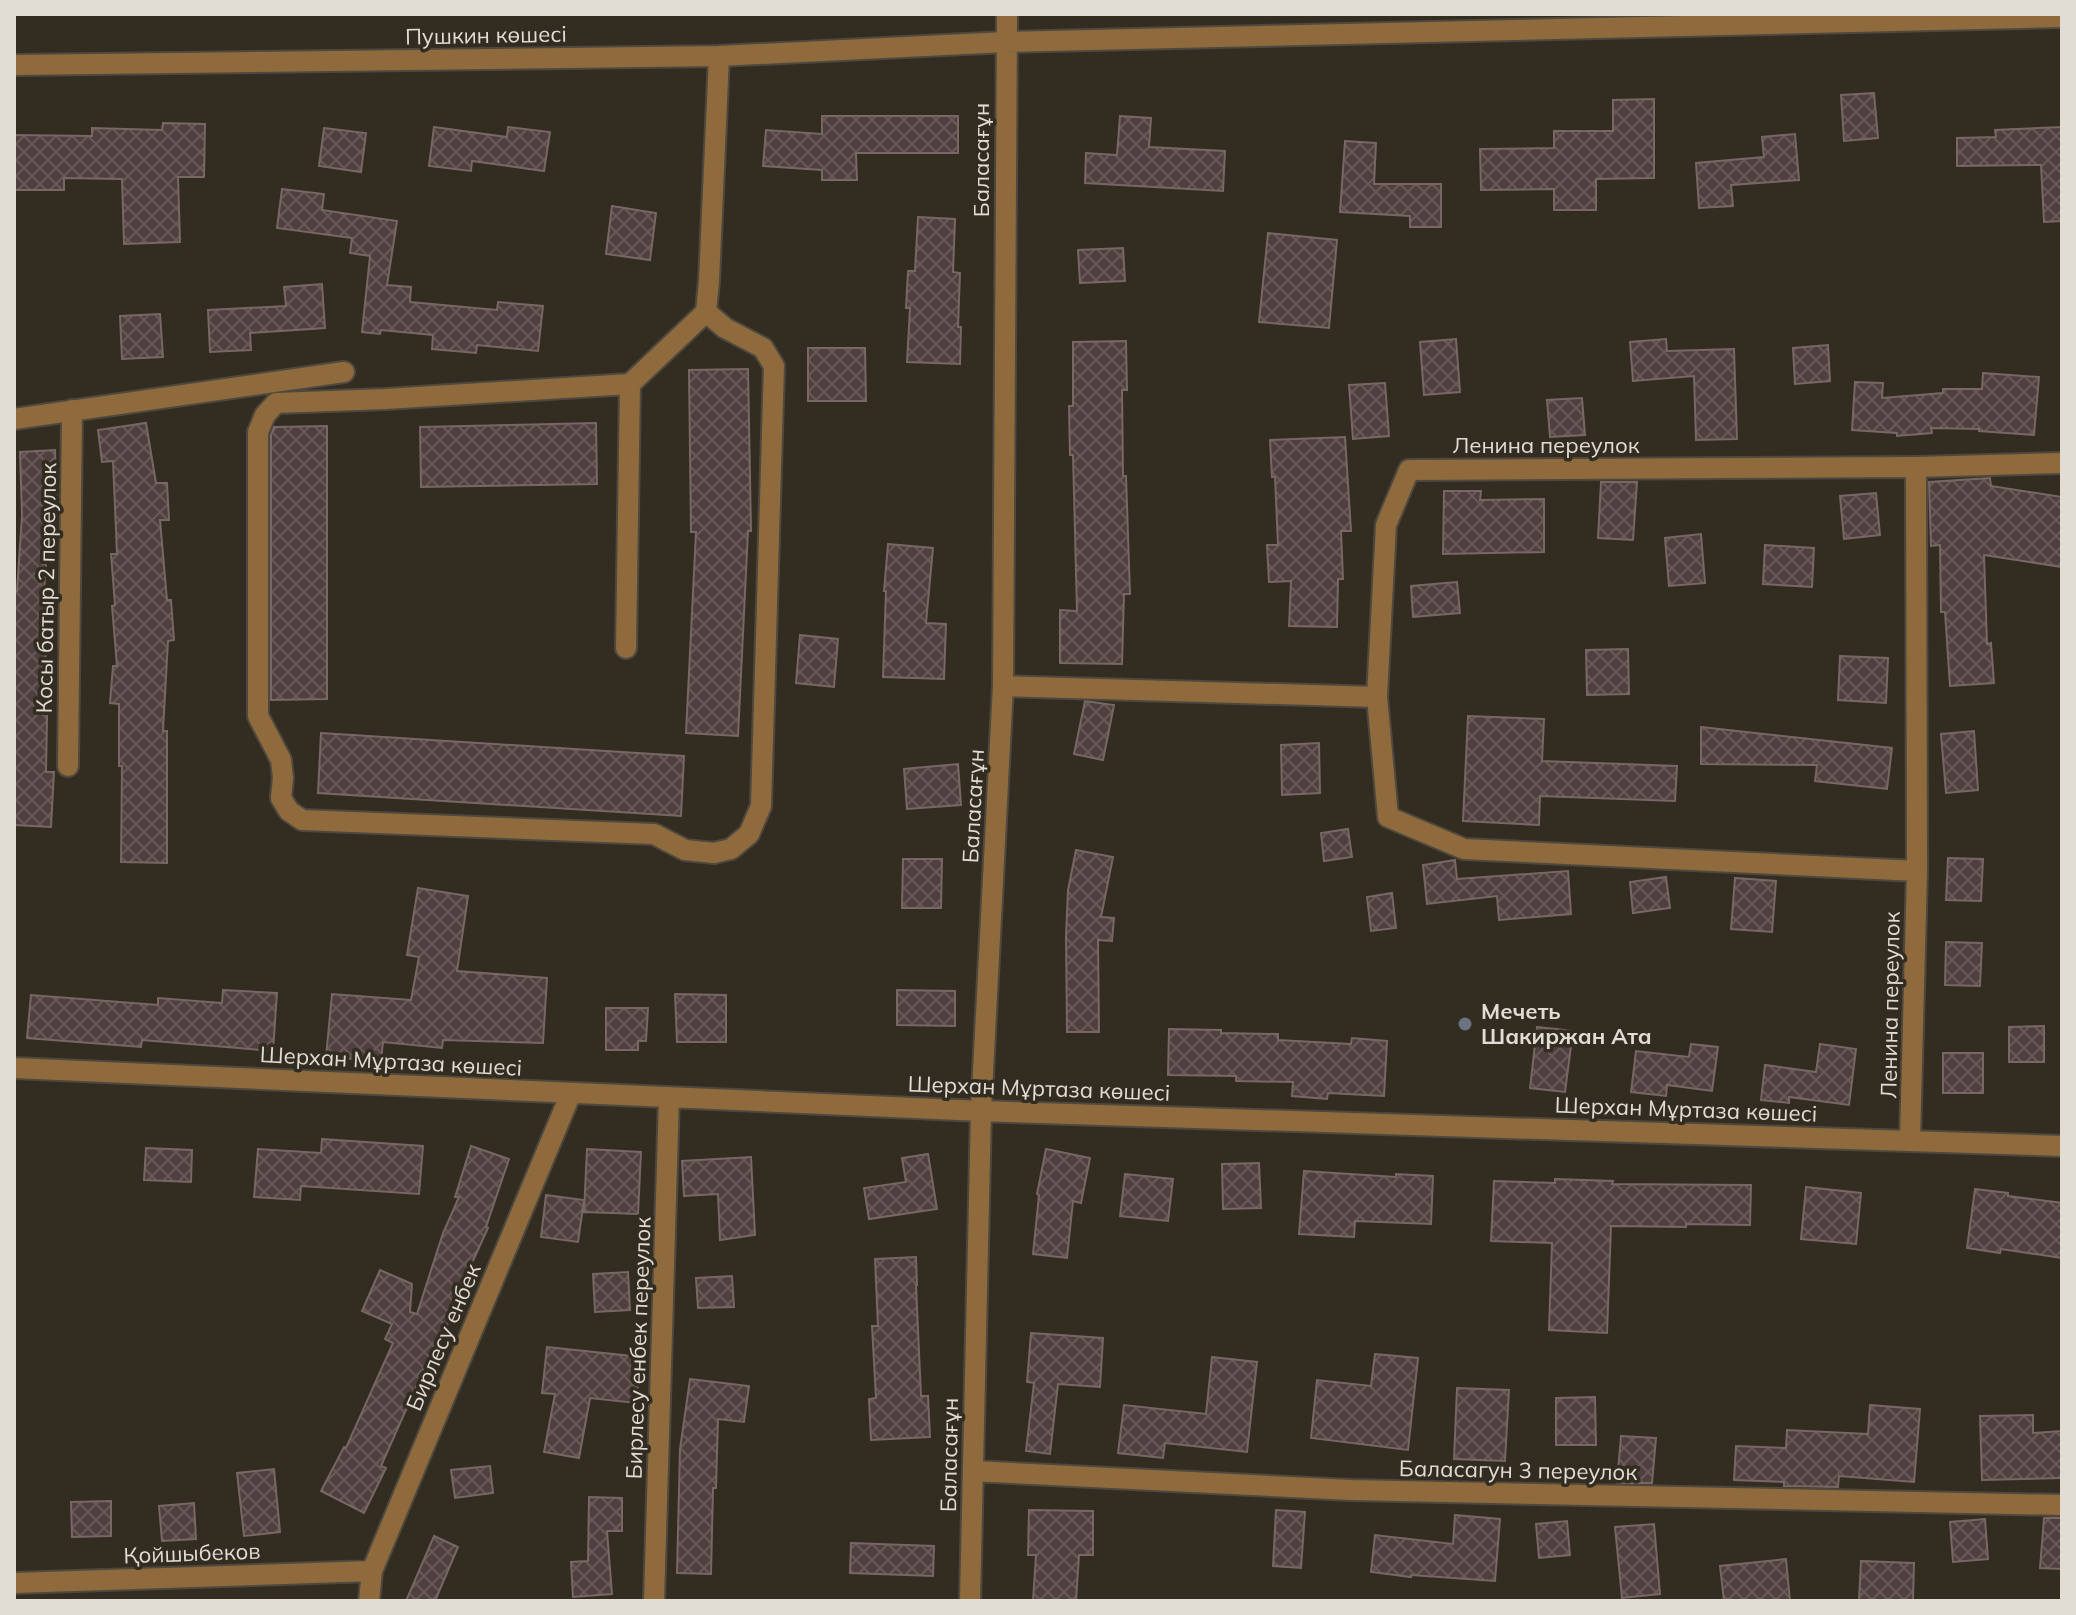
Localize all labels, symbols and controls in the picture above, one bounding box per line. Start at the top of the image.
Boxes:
street label: Пушкин көшесі [405,20,567,50]
street label: Баласағұн [967,103,995,217]
street label: Ленина переулок [1452,431,1640,459]
street label: Косы батыр 2 переулок [30,462,62,713]
street label: Баласағұн [956,748,990,864]
street label: Ленина переулок [1874,911,1906,1099]
place label: Мечеть Шакиржан Ата [1481,997,1652,1050]
marker: Мечеть Шакиржан Ата [1456,1015,1474,1033]
street label: Шерхан Мұртаза көшесі [259,1040,523,1082]
street label: Шерхан Мұртаза көшесі [907,1069,1171,1107]
street label: Шерхан Мұртаза көшесі [1554,1090,1818,1128]
street label: Бирлесу енбек переулок [619,1216,657,1480]
street label: Бирлесу енбек [399,1259,487,1415]
street label: Баласағұн [934,1398,964,1512]
street label: Баласагун 3 переулок [1399,1454,1638,1486]
street label: Қойшыбеков [123,1537,261,1569]

